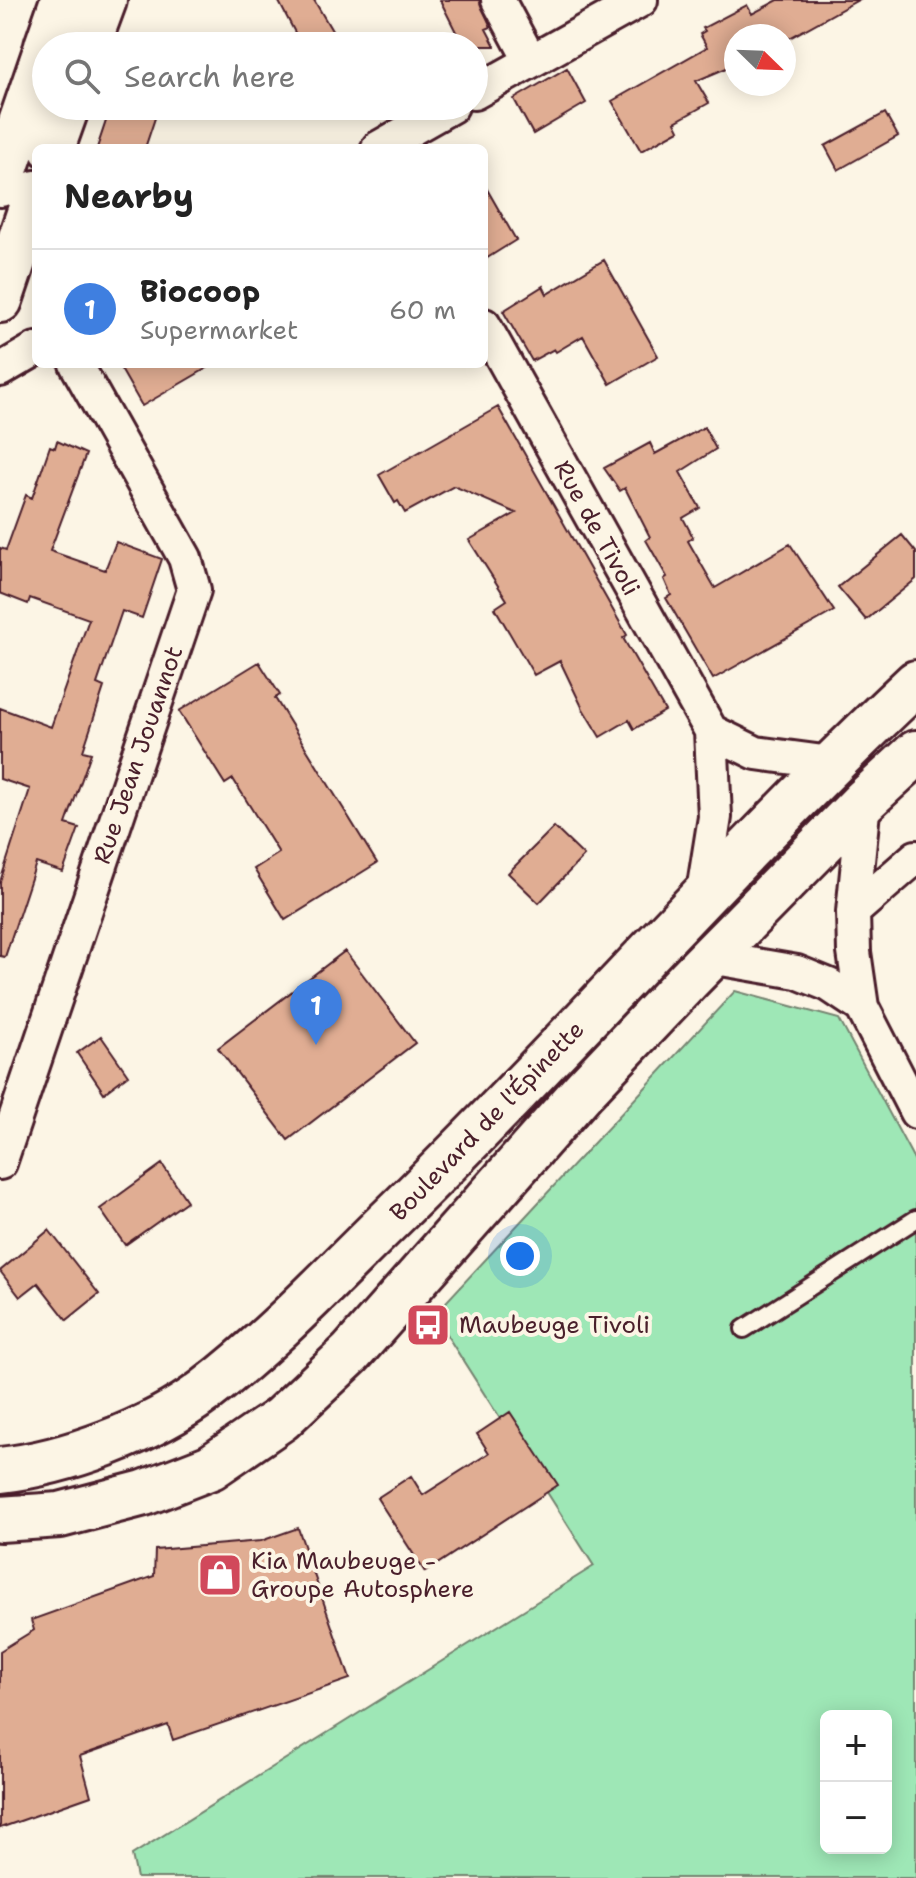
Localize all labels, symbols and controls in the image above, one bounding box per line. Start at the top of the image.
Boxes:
north arrow [724,24,796,96]
search box [32,32,488,120]
icon: search [60,54,104,98]
text: Search here [124,56,295,97]
text: Nearby [64,173,194,219]
text: Biocoop [140,271,260,312]
text: 1 [84,292,96,327]
text: 60 m [389,292,456,327]
text: Supermarket [140,312,298,347]
street label: Rue de Tivoli [547,455,647,601]
street label: Rue Jean Jouannot [86,642,190,868]
pin: 1 [290,979,342,1045]
street label: Boulevard de l'Épinette [383,1014,591,1228]
your location [500,1236,540,1276]
bus stop icon: Maubeuge Tivoli [404,1301,452,1349]
place label: Maubeuge Tivoli [459,1309,650,1341]
place label: Kia Maubeuge - Groupe Autosphere [251,1545,474,1605]
shop icon: Kia Maubeuge - Groupe Autosphere [196,1551,244,1599]
map controls [820,1710,892,1854]
button: + [820,1710,892,1782]
button: − [820,1782,892,1854]

